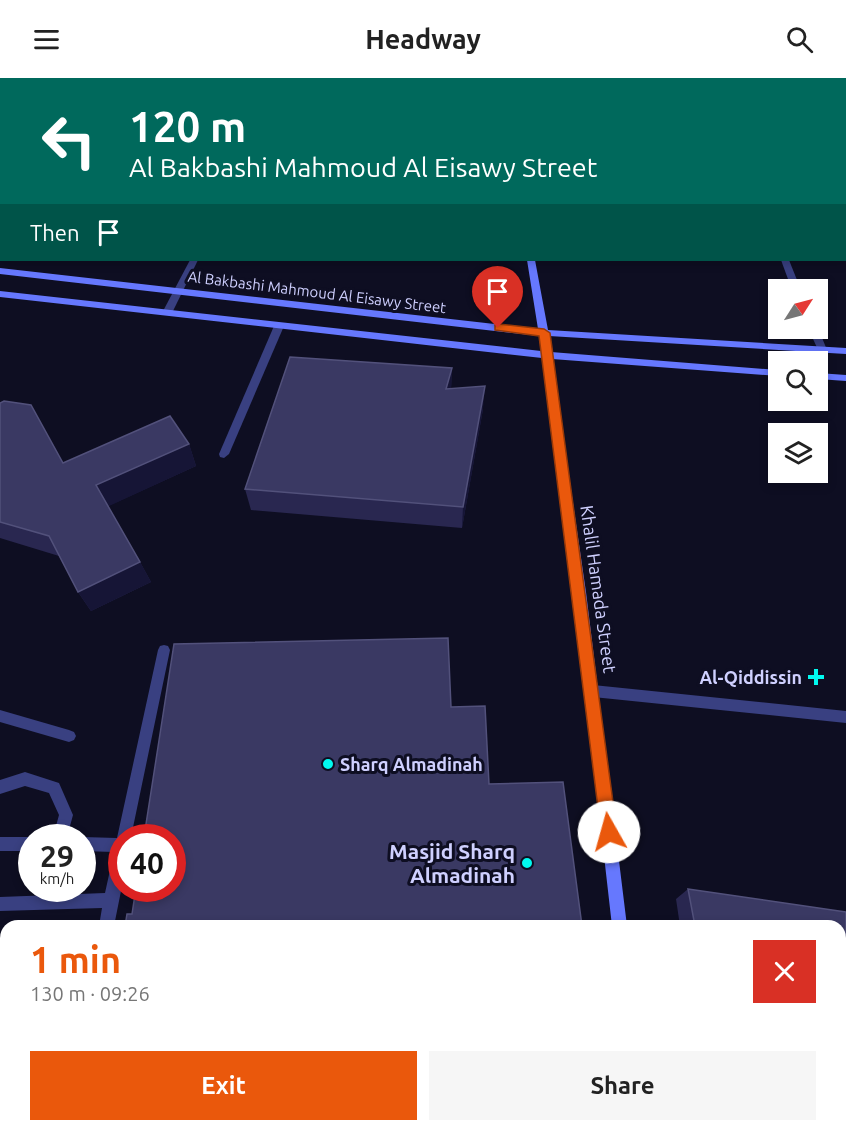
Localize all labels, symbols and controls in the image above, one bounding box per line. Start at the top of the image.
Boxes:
icon: menu [30,23,63,56]
icon: search [783,23,816,56]
text: Headway [365,24,481,54]
icon: left [30,102,108,180]
text: 120 m [129,103,246,150]
text: Al Bakbashi Mahmoud Al Eisawy Street [129,152,597,182]
icon: arrive [92,216,125,249]
text: Then [30,220,80,245]
pin [472,266,523,328]
street label: Al Bakbashi Mahmoud Al Eisawy Street [187,268,447,316]
icon: arrive [481,275,514,308]
north arrow [768,279,828,339]
map controls [768,279,828,483]
button: search [768,351,828,411]
button: layers [768,423,828,483]
street label: Khalil Hamada Street [577,504,621,674]
place label: Al-Qiddissin [699,667,802,687]
marker: Al-Qiddissin [807,668,825,686]
place label: Sharq Almadinah [340,754,483,774]
marker: Sharq Almadinah [321,757,335,771]
position arrow [577,800,641,864]
speed limit sign: 40 [108,824,186,902]
text: 29 [40,839,74,873]
place label: Masjid Sharq Almadinah [389,839,515,887]
marker: Masjid Sharq Almadinah [520,856,534,870]
text: km/h [40,870,74,887]
text: 1 min [30,939,121,980]
button: close [753,940,816,1003]
text: 130 m · 09:26 [30,982,150,1005]
button: Exit [30,1051,417,1120]
button: Share [429,1051,816,1120]

